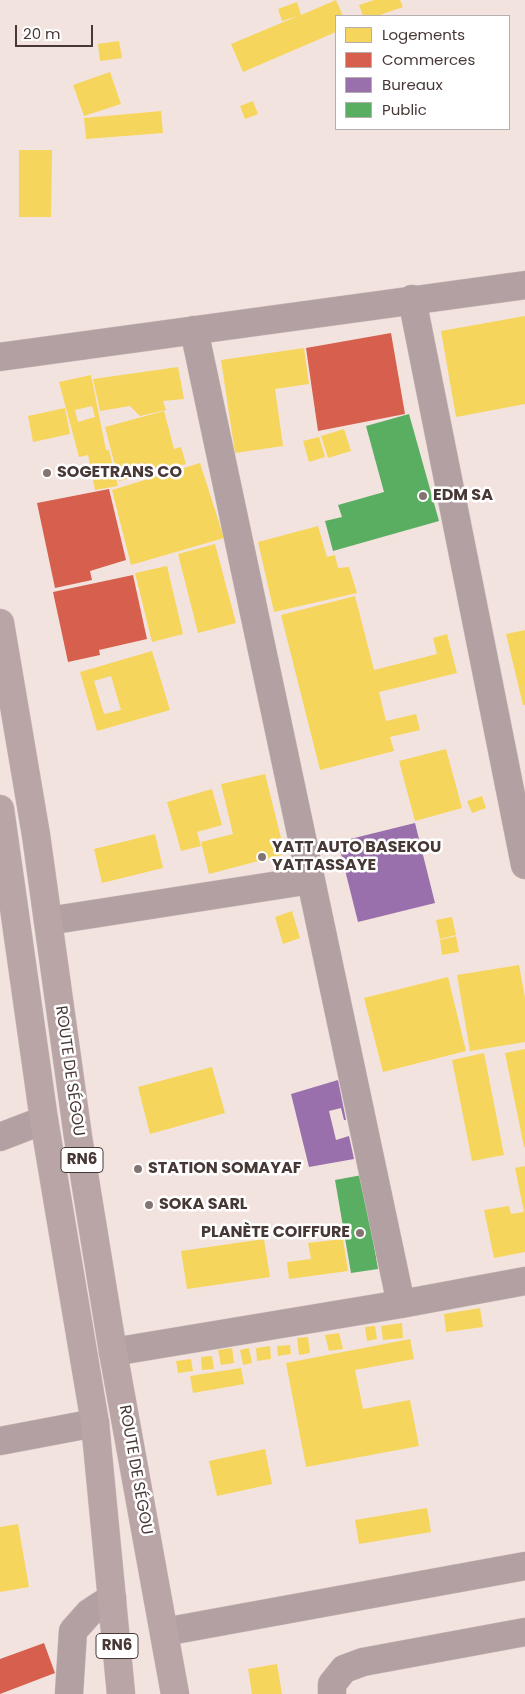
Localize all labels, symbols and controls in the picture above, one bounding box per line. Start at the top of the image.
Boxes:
scale bar [18,15,95,47]
legend [335,15,510,130]
text: 20 m [23,23,61,44]
text: Logements [382,24,465,45]
text: Commerces [382,49,475,70]
text: Bureaux [382,74,443,95]
text: Public [382,99,427,120]
place label: SOGETRANS CO [57,463,182,483]
marker: SOGETRANS CO [41,467,53,479]
place label: EDM SA [433,486,493,506]
marker: EDM SA [417,490,429,502]
place label: YATT AUTO BASEKOU YATTASSAYE [272,838,441,876]
marker: YATT AUTO BASEKOU YATTASSAYE [256,851,268,863]
street label: ROUTE DE SÉGOU [50,1005,88,1137]
road number: RN6 [61,1148,103,1172]
place label: STATION SOMAYAF [148,1159,301,1179]
marker: STATION SOMAYAF [132,1163,144,1175]
place label: SOKA SARL [159,1195,247,1215]
marker: SOKA SARL [143,1199,155,1211]
place label: PLANÈTE COIFFURE [201,1223,350,1243]
marker: PLANÈTE COIFFURE [354,1227,366,1239]
street label: ROUTE DE SÉGOU [114,1404,156,1536]
road number: RN6 [96,1634,138,1658]

